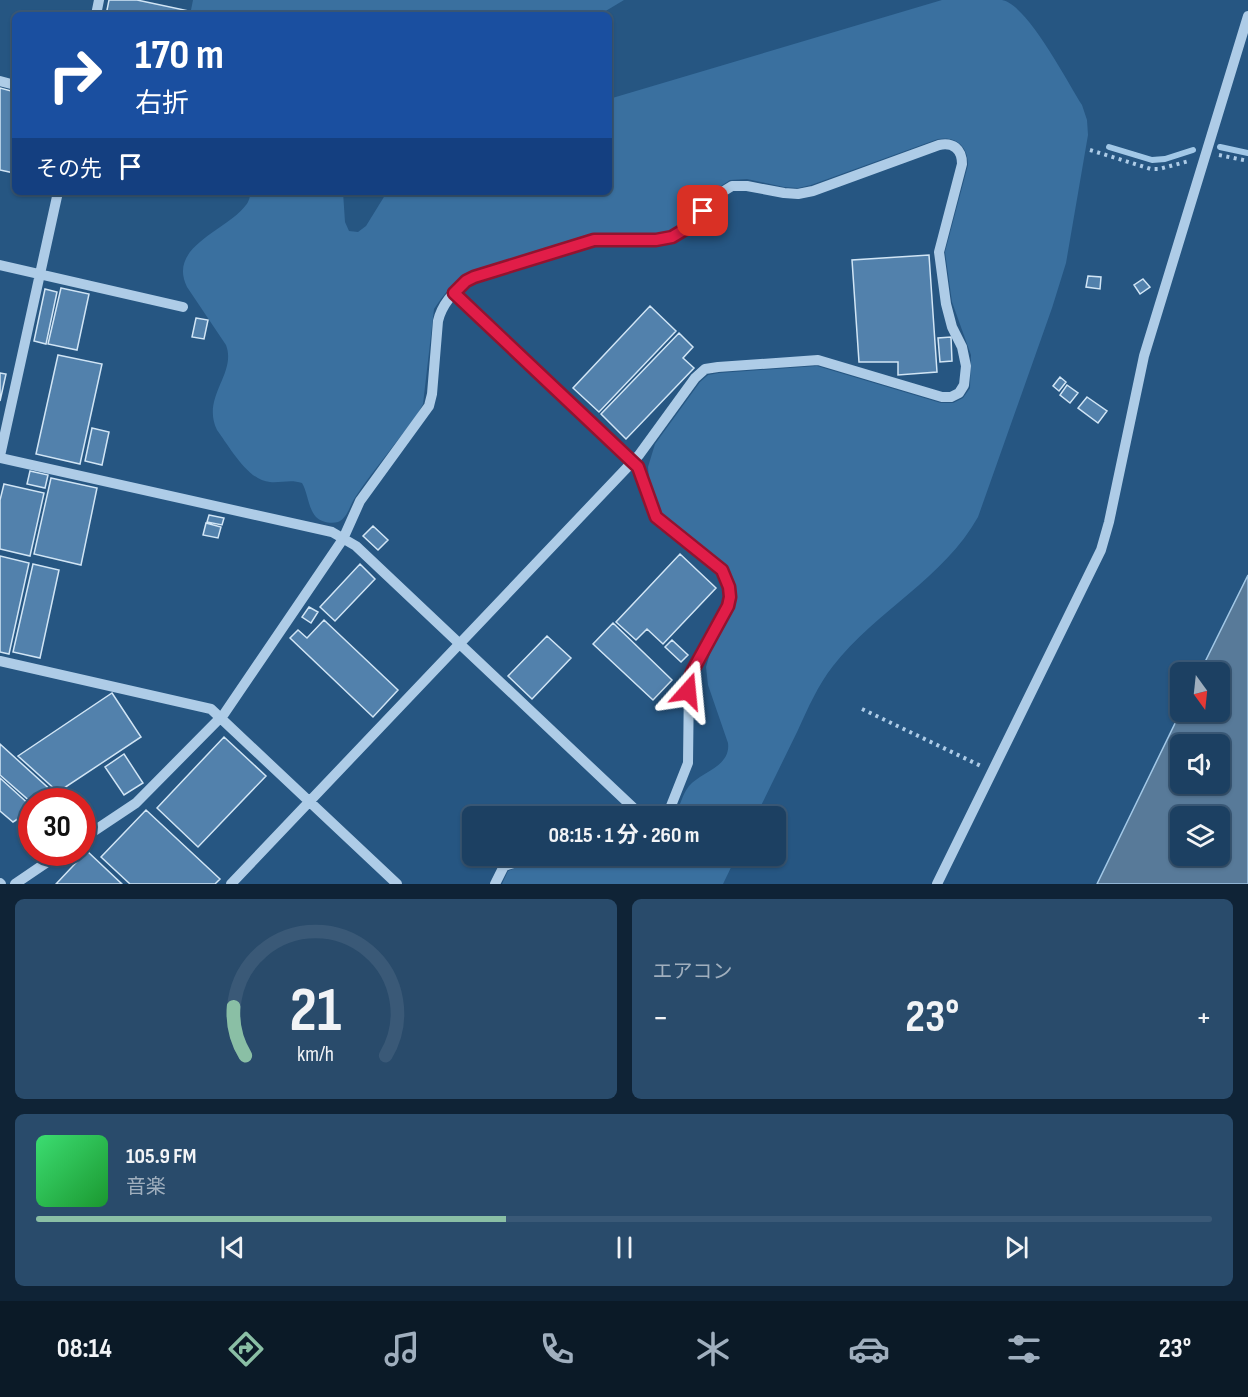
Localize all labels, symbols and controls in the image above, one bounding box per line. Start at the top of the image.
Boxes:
text: 170 m [135,30,224,81]
icon: right [36,36,114,114]
text: 右折 [135,88,189,120]
icon: arrive [114,150,147,183]
text: その先 [36,156,102,183]
pin [677,185,728,236]
icon: arrive [686,194,719,227]
position arrow [656,659,720,723]
north arrow [1170,662,1230,722]
map controls [1170,662,1230,866]
button: sound [1170,734,1230,794]
speed limit sign: 30 [18,788,96,866]
button: layers [1170,806,1230,866]
text: 08:15 · 1 分 · 260 m [549,822,699,849]
text: エアコン [653,960,733,984]
text: 21 [290,974,342,1049]
text: 23° [905,990,959,1045]
text: − [653,998,669,1038]
text: + [1196,998,1212,1038]
text: km/h [297,1042,334,1067]
text: 105.9 FM [126,1143,196,1170]
text: 音楽 [126,1175,166,1199]
icon: previous [216,1231,249,1264]
icon: pause [608,1231,641,1264]
icon: next [1000,1231,1033,1264]
icon: directions [225,1328,267,1370]
icon: music [381,1328,423,1370]
icon: phone [536,1328,578,1370]
icon: climate [692,1328,734,1370]
icon: car [848,1328,890,1370]
icon: filters [1003,1328,1045,1370]
text: 08:14 [57,1333,112,1365]
text: 23° [1159,1333,1191,1365]

